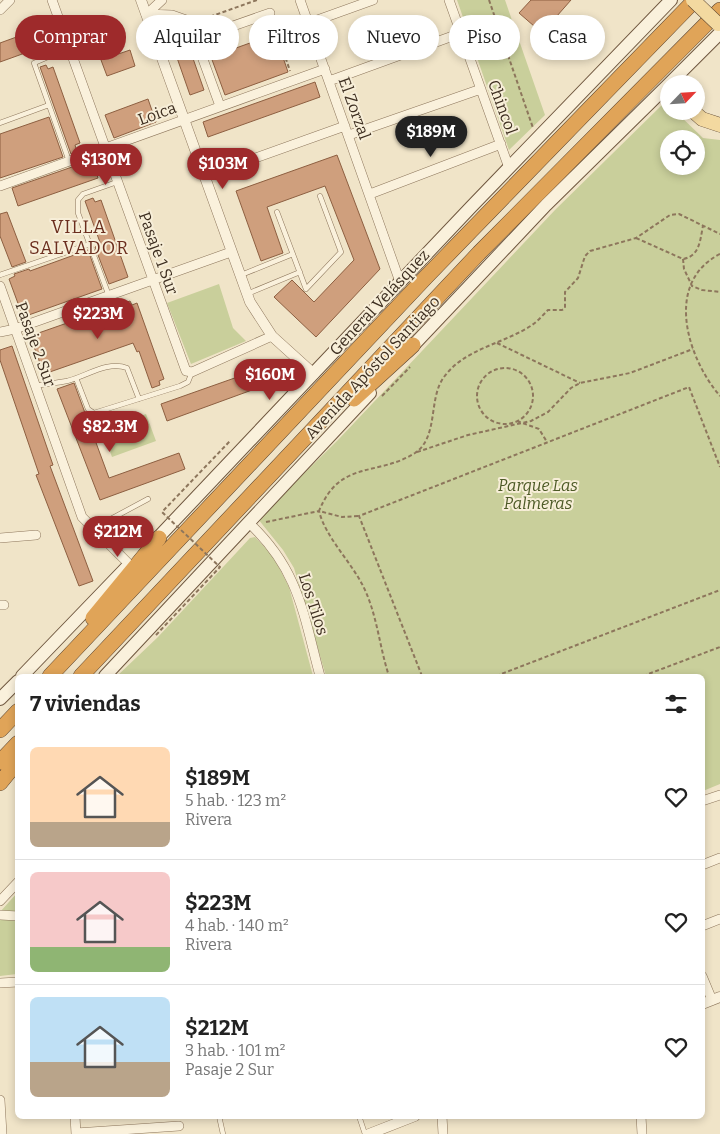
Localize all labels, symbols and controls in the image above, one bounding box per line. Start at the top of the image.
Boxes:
chip: Comprar [15,15,126,60]
chip: Alquilar [136,15,239,60]
chip: Filtros [249,15,338,60]
chip: Nuevo [348,15,439,60]
chip: Piso [449,15,520,60]
chip: Casa [530,15,605,60]
street label: El Zorzal [335,74,375,142]
north arrow [660,75,705,120]
map controls [660,75,705,175]
street label: Chincol [484,77,521,137]
street label: Loica [135,98,179,129]
pin: $189M [396,116,466,158]
text: $189M [406,122,456,141]
button: locate [660,130,705,175]
pin: $130M [71,144,141,186]
pin: $103M [188,148,258,190]
text: $130M [81,150,131,169]
text: $103M [198,154,248,173]
street label: Pasaje 1 Sur [135,209,182,297]
district label: VILLA SALVADOR [29,216,129,259]
street label: General Velásquez [325,245,433,359]
street label: Avenida Apóstol Santiago [301,292,444,443]
pin: $223M [63,298,133,340]
street label: Pasaje 2 Sur [11,299,60,389]
text: $223M [73,304,123,323]
pin: $160M [235,358,305,401]
text: $160M [245,365,295,384]
pin: $82.3M [69,410,151,453]
text: $82.3M [83,417,137,436]
park label: Parque Las Palmeras [498,476,578,513]
pin: $212M [83,516,153,558]
text: $212M [94,522,142,541]
street label: Los Tilos [295,571,332,637]
icon: filters [662,690,690,718]
text: 7 viviendas [30,691,141,717]
text: $189M [185,765,250,791]
icon: home [70,767,130,827]
icon: heart [662,783,690,811]
text: 5 hab. · 123 m² [185,791,286,810]
text: Rivera [185,810,232,829]
text: $223M [185,890,251,916]
icon: home [70,892,130,952]
icon: heart [662,908,690,936]
text: 4 hab. · 140 m² [185,916,289,935]
text: Rivera [185,935,232,954]
text: $212M [185,1015,249,1041]
icon: home [70,1017,130,1077]
icon: heart [662,1033,690,1061]
text: 3 hab. · 101 m² [185,1041,286,1060]
text: Pasaje 2 Sur [185,1060,274,1079]

